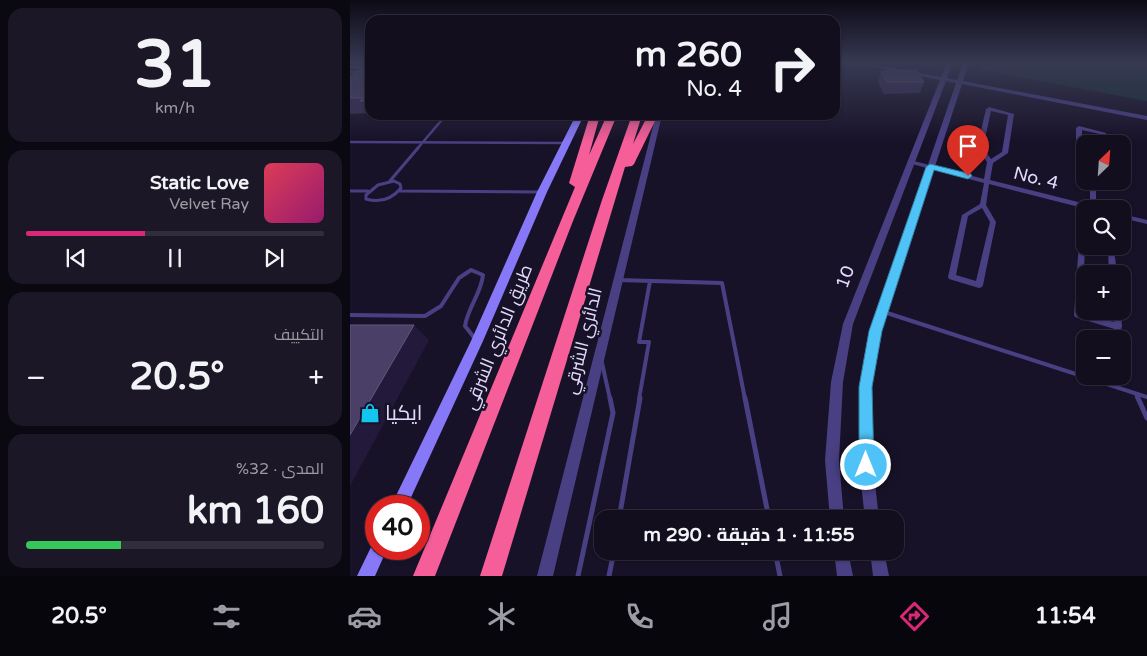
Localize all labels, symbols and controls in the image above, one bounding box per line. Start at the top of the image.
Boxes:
text: 31 [134,26,216,105]
text: 260 m [635,34,742,76]
icon: right [760,35,825,100]
text: No. 4 [686,76,742,102]
text: km/h [155,98,195,118]
pin [947,125,989,176]
icon: arrive [954,132,982,160]
north arrow [1076,135,1131,190]
map controls [1076,135,1131,385]
street label: No. 4 [1011,162,1061,194]
text: Static Love [150,172,249,194]
text: Velvet Ray [169,194,249,214]
button: search [1076,200,1131,255]
icon: previous [62,244,90,272]
icon: pause [161,244,189,272]
icon: next [260,244,288,272]
street label: طريق الدائري الشرقي [459,261,540,414]
street label: 10 [831,263,859,291]
button: + [1076,265,1131,320]
street label: الدائري الشرقي [559,286,610,397]
text: التكييف [274,325,324,345]
button: − [1076,330,1131,385]
text: 20.5° [130,354,225,400]
text: − [26,361,46,395]
text: + [308,361,324,395]
place label: ايكيا [385,401,422,426]
shop icon: ايكيا [359,402,381,424]
position arrow [839,438,891,490]
text: المدى · 32% [236,459,324,479]
text: 160 km [187,488,324,534]
speed limit sign: 40 [365,495,430,560]
text: 11:55 · 1 دقيقة · 290 m [643,524,855,546]
icon: filters [209,599,244,634]
icon: car [347,599,382,634]
icon: climate [484,599,519,634]
icon: phone [622,599,657,634]
icon: music [760,599,795,634]
icon: directions [897,599,932,634]
text: 20.5° [51,603,107,629]
text: 11:54 [1035,603,1096,629]

